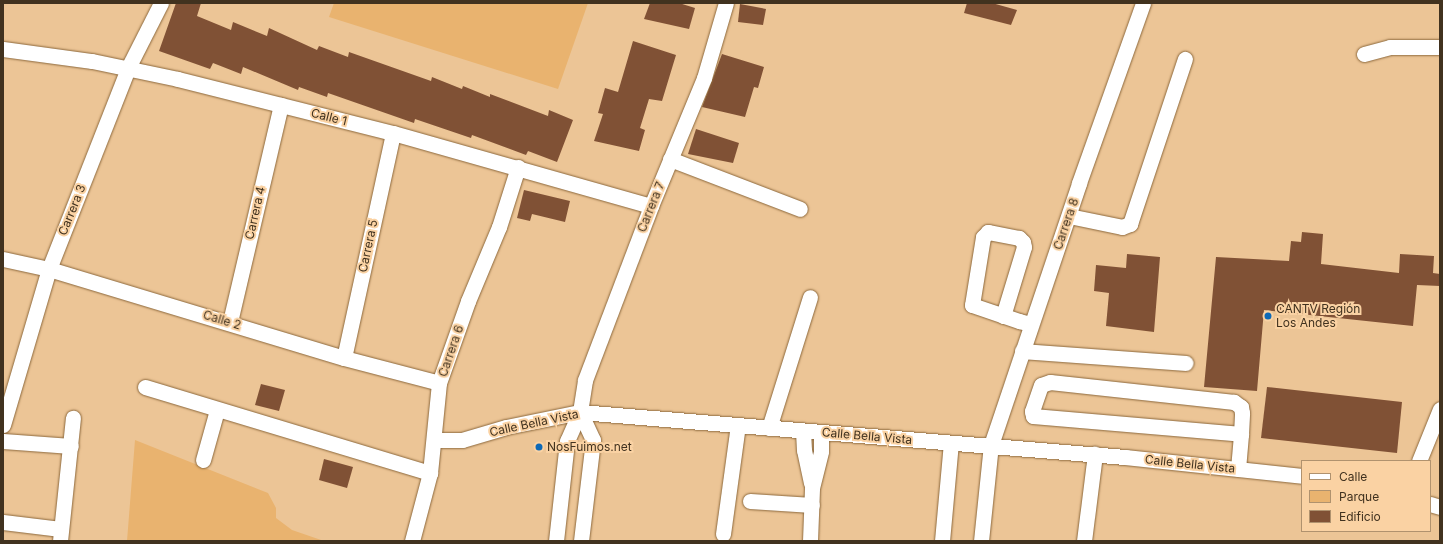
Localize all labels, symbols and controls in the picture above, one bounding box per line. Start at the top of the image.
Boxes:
street label: Calle 1 [310,106,348,128]
street label: Carrera 7 [634,180,668,234]
street label: Carrera 3 [55,182,89,238]
street label: Carrera 4 [242,185,268,241]
street label: Carrera 8 [1050,196,1082,252]
street label: Carrera 5 [355,218,381,274]
place label: CANTV Región Los Andes [1276,302,1360,330]
street label: Calle 2 [201,307,243,333]
marker: CANTV Región Los Andes [1263,311,1273,321]
street label: Carrera 6 [435,323,467,379]
street label: Calle Bella Vista [488,407,580,439]
street label: Calle Bella Vista [821,425,913,447]
place label: NosFuimos.net [547,440,632,454]
marker: NosFuimos.net [534,442,544,452]
street label: Calle Bella Vista [1144,452,1236,476]
legend [1301,460,1431,532]
text: Calle [1339,469,1367,484]
text: Parque [1339,489,1379,504]
text: Edificio [1339,509,1381,524]

